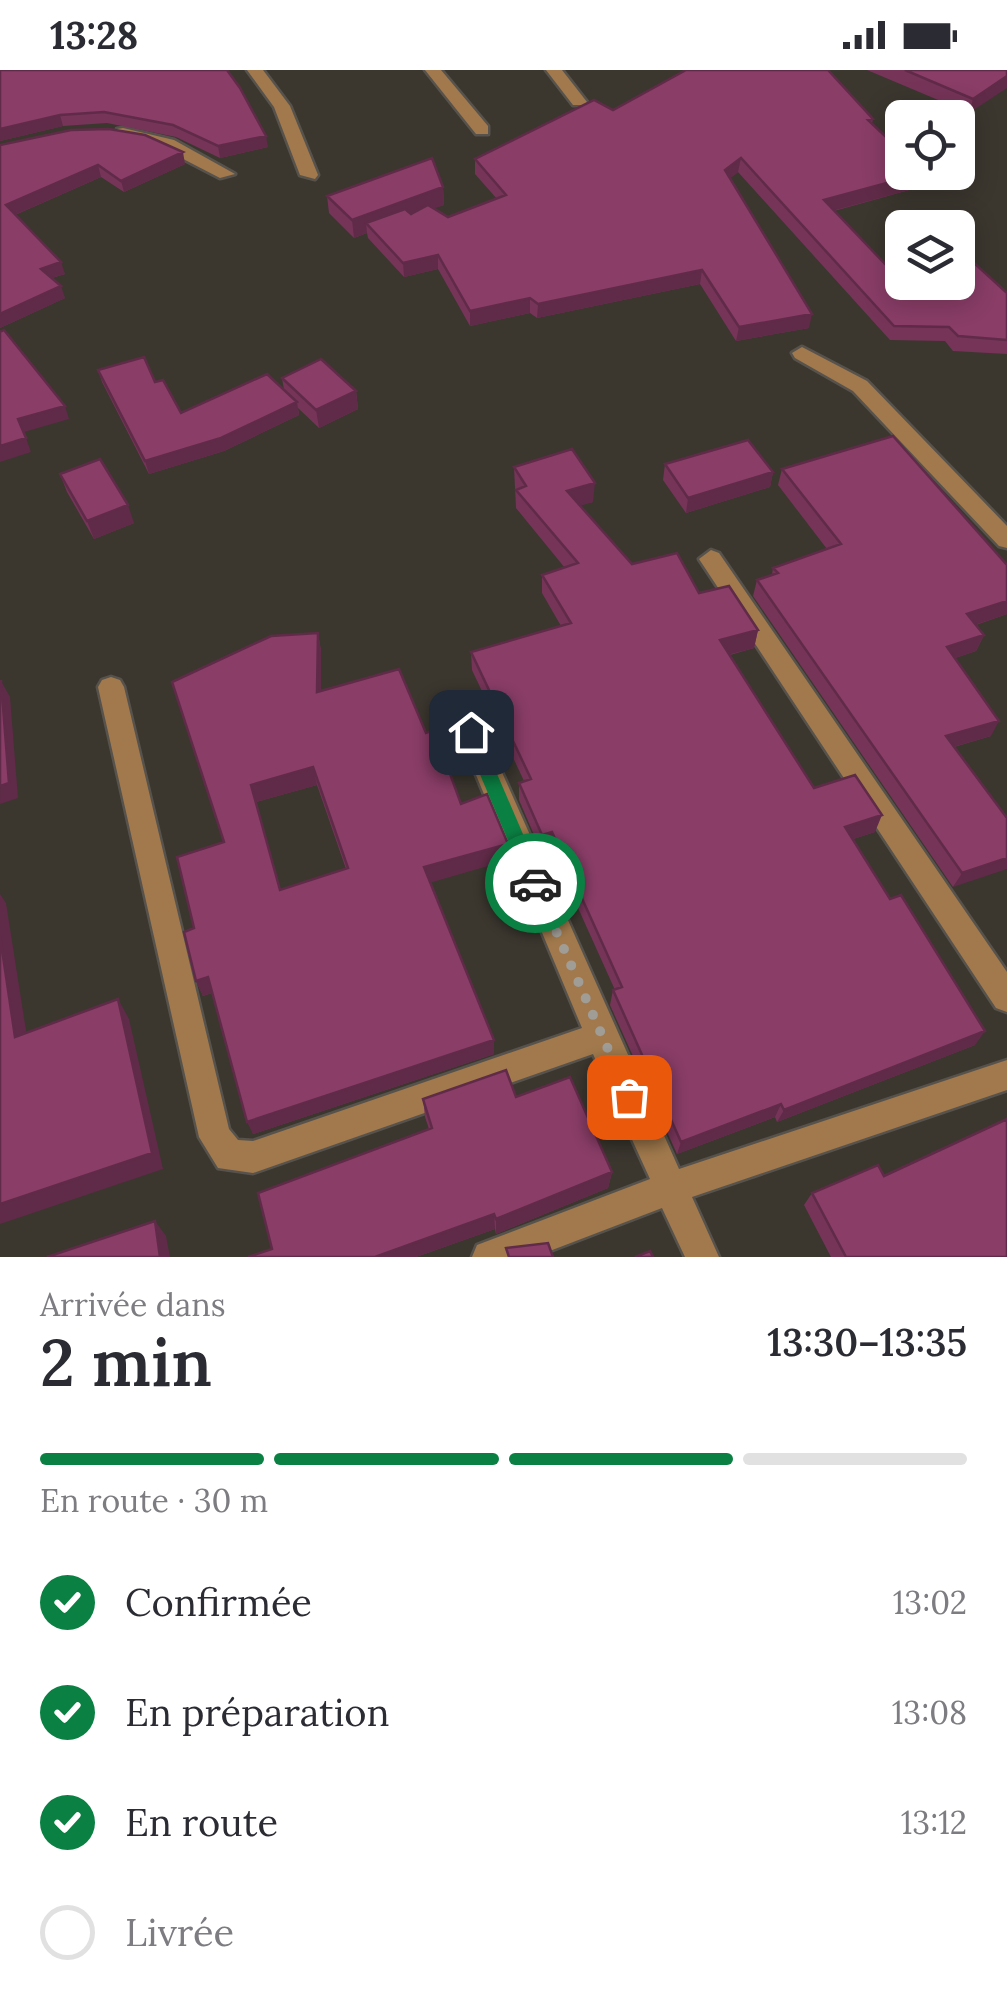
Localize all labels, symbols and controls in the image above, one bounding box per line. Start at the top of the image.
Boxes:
text: 13:28 [50,11,138,59]
map controls [885,100,975,300]
button: locate [885,100,975,190]
button: layers [885,210,975,300]
pin [429,690,514,775]
icon: home [444,705,499,760]
courier [485,833,585,933]
icon: car [508,856,563,911]
pin [587,1055,672,1140]
icon: bag [602,1070,657,1125]
text: Arrivée dans [40,1284,226,1325]
text: 13:30–13:35 [767,1318,967,1366]
text: 2 min [40,1321,212,1404]
text: En route · 30 m [40,1480,268,1521]
icon: check [40,1575,95,1630]
text: Confirmée [125,1578,312,1626]
text: 13:02 [893,1582,967,1623]
icon: check [40,1685,95,1740]
text: En préparation [125,1688,390,1736]
text: 13:08 [892,1692,967,1733]
icon: check [40,1795,95,1850]
text: En route [125,1798,278,1846]
text: 13:12 [901,1802,967,1843]
text: Livrée [125,1908,234,1956]

